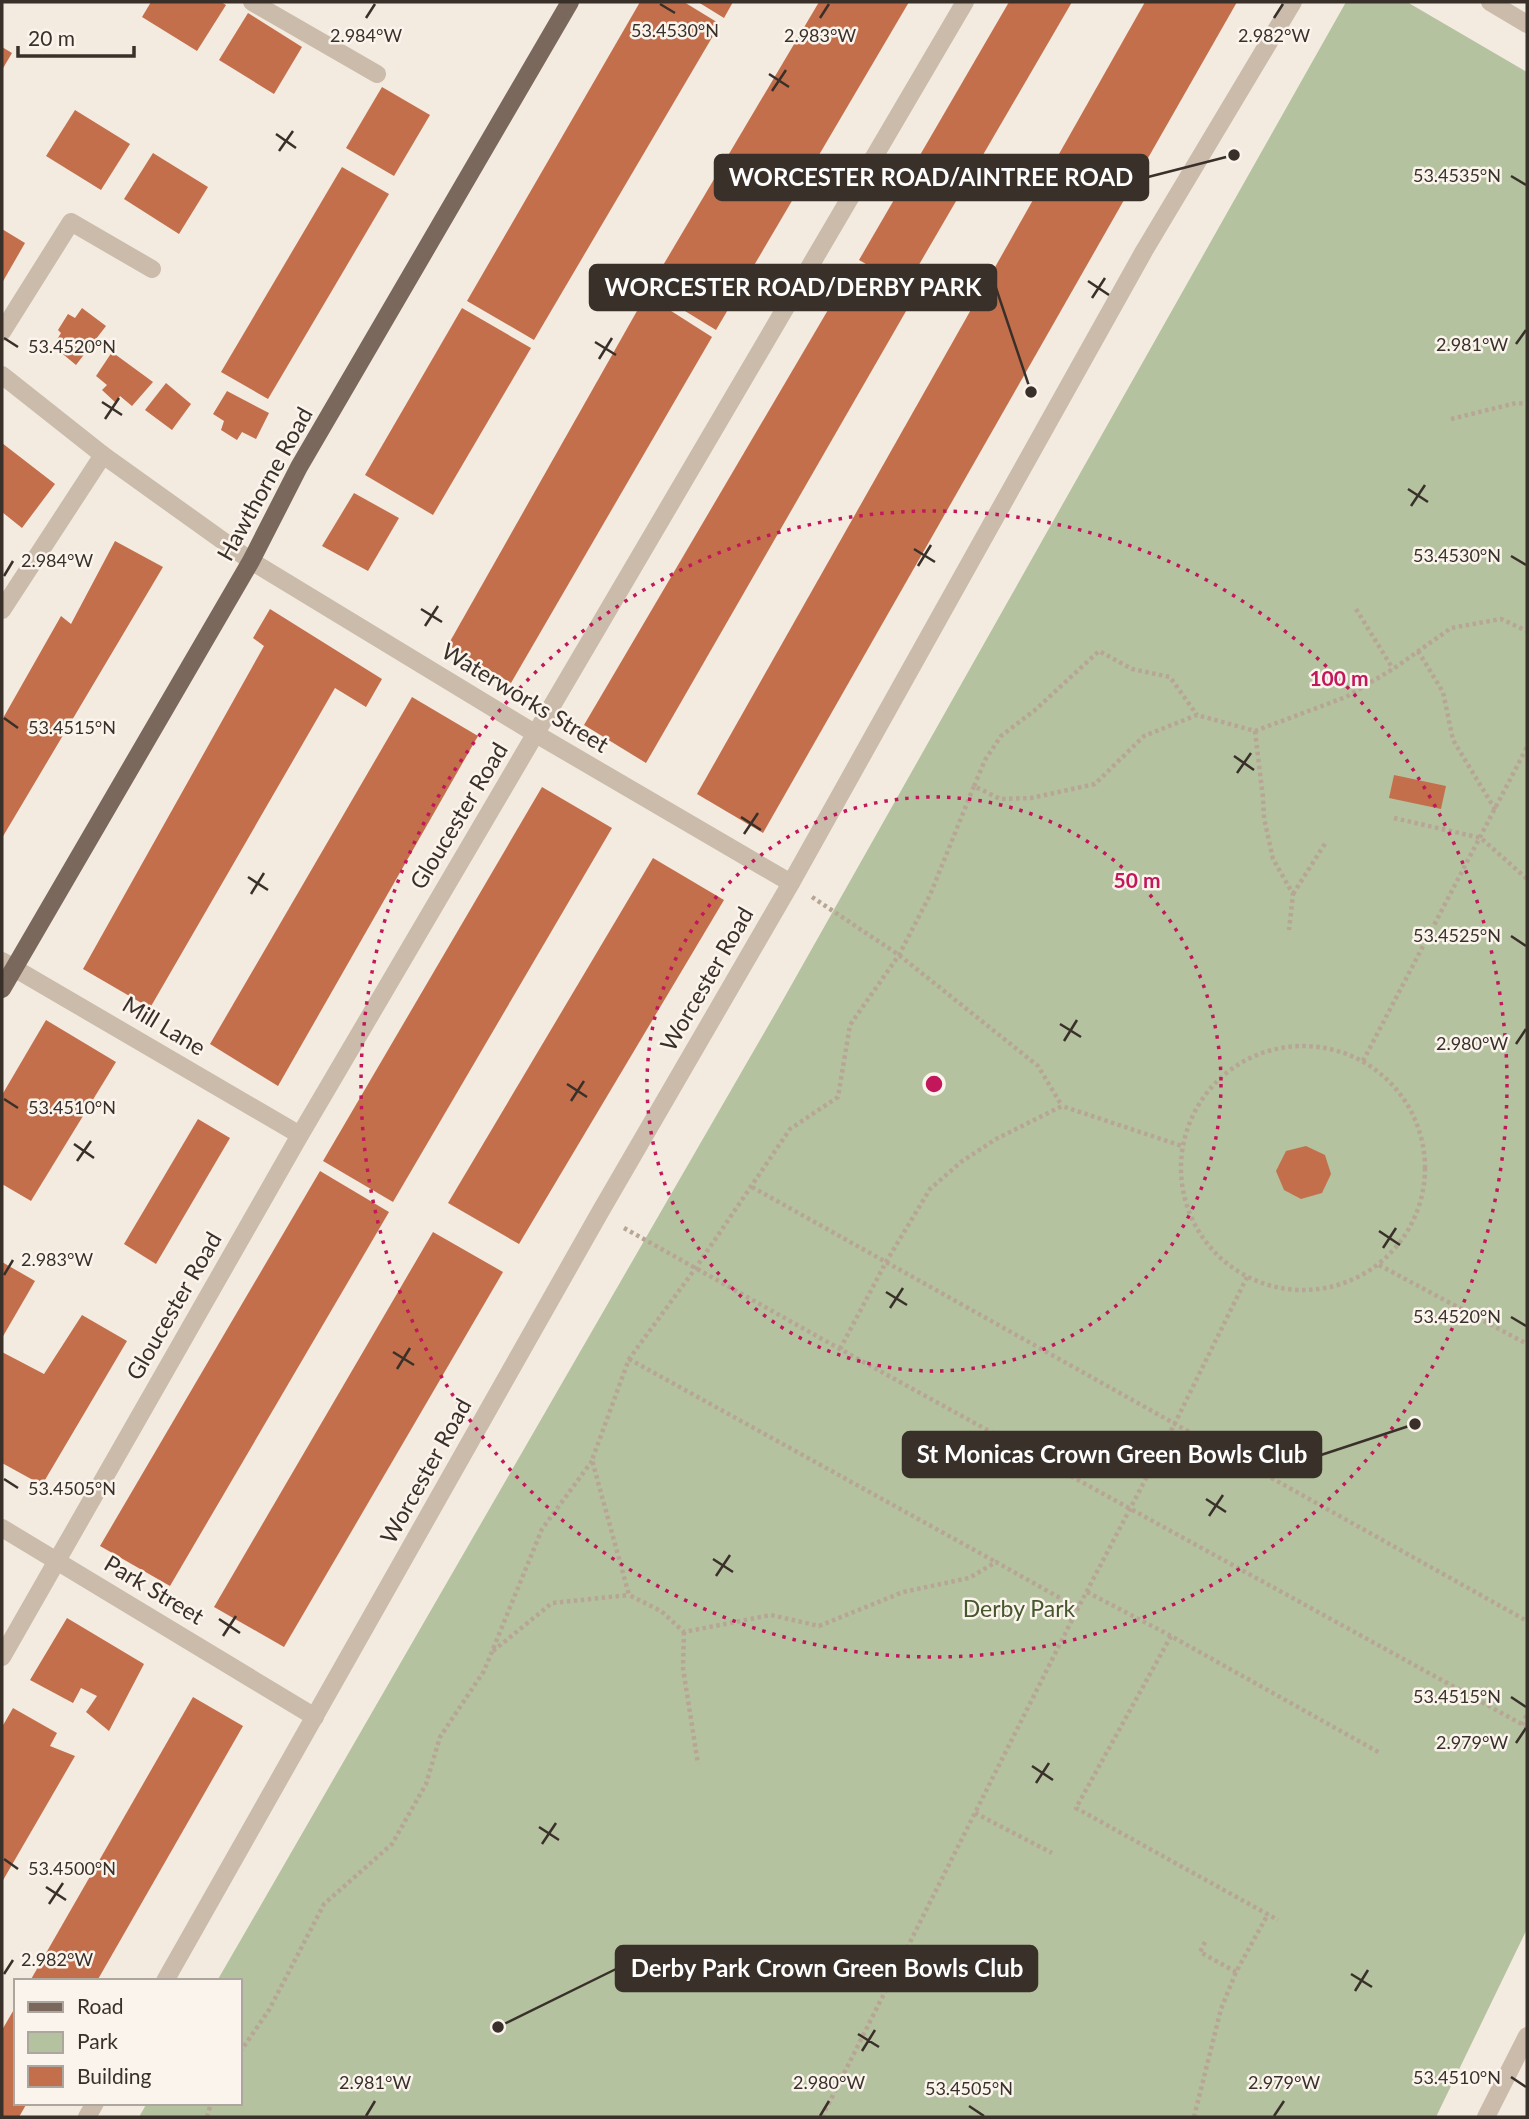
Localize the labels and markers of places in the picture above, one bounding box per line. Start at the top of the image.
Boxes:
callout: WORCESTER ROAD/AINTREE ROAD [715,155,1148,200]
callout: WORCESTER ROAD/DERBY PARK [590,265,996,310]
centre of rings [922,1072,946,1096]
callout: St Monicas Crown Green Bowls Club [903,1432,1321,1477]
callout: Derby Park Crown Green Bowls Club [616,1946,1037,1991]

